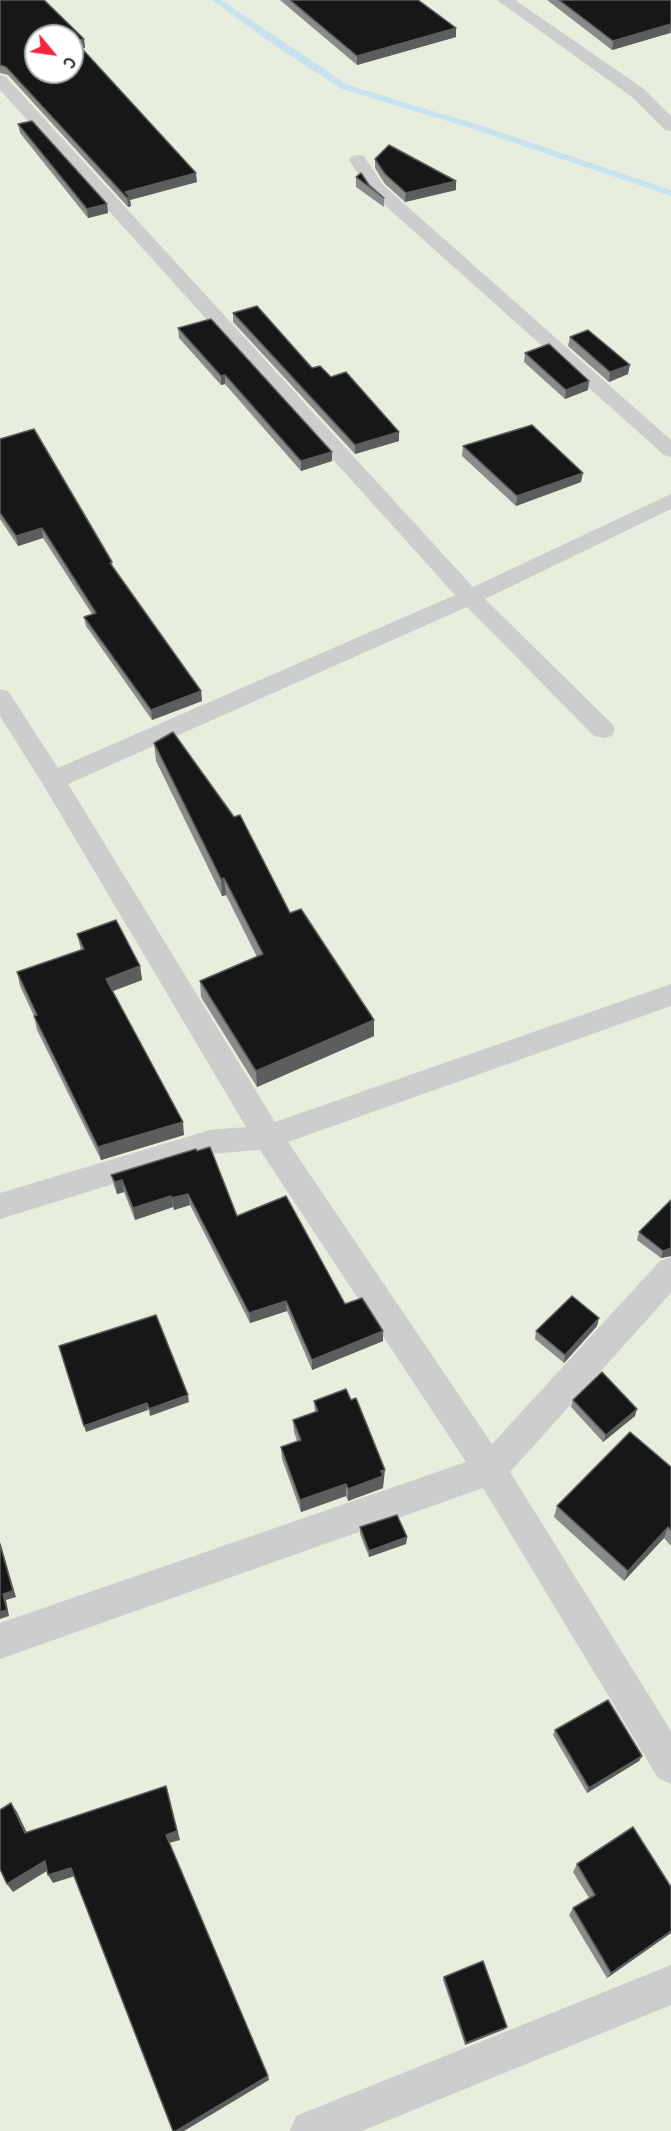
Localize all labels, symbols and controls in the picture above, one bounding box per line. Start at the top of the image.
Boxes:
north arrow [24,24,84,84]
text: С [57,52,79,71]

